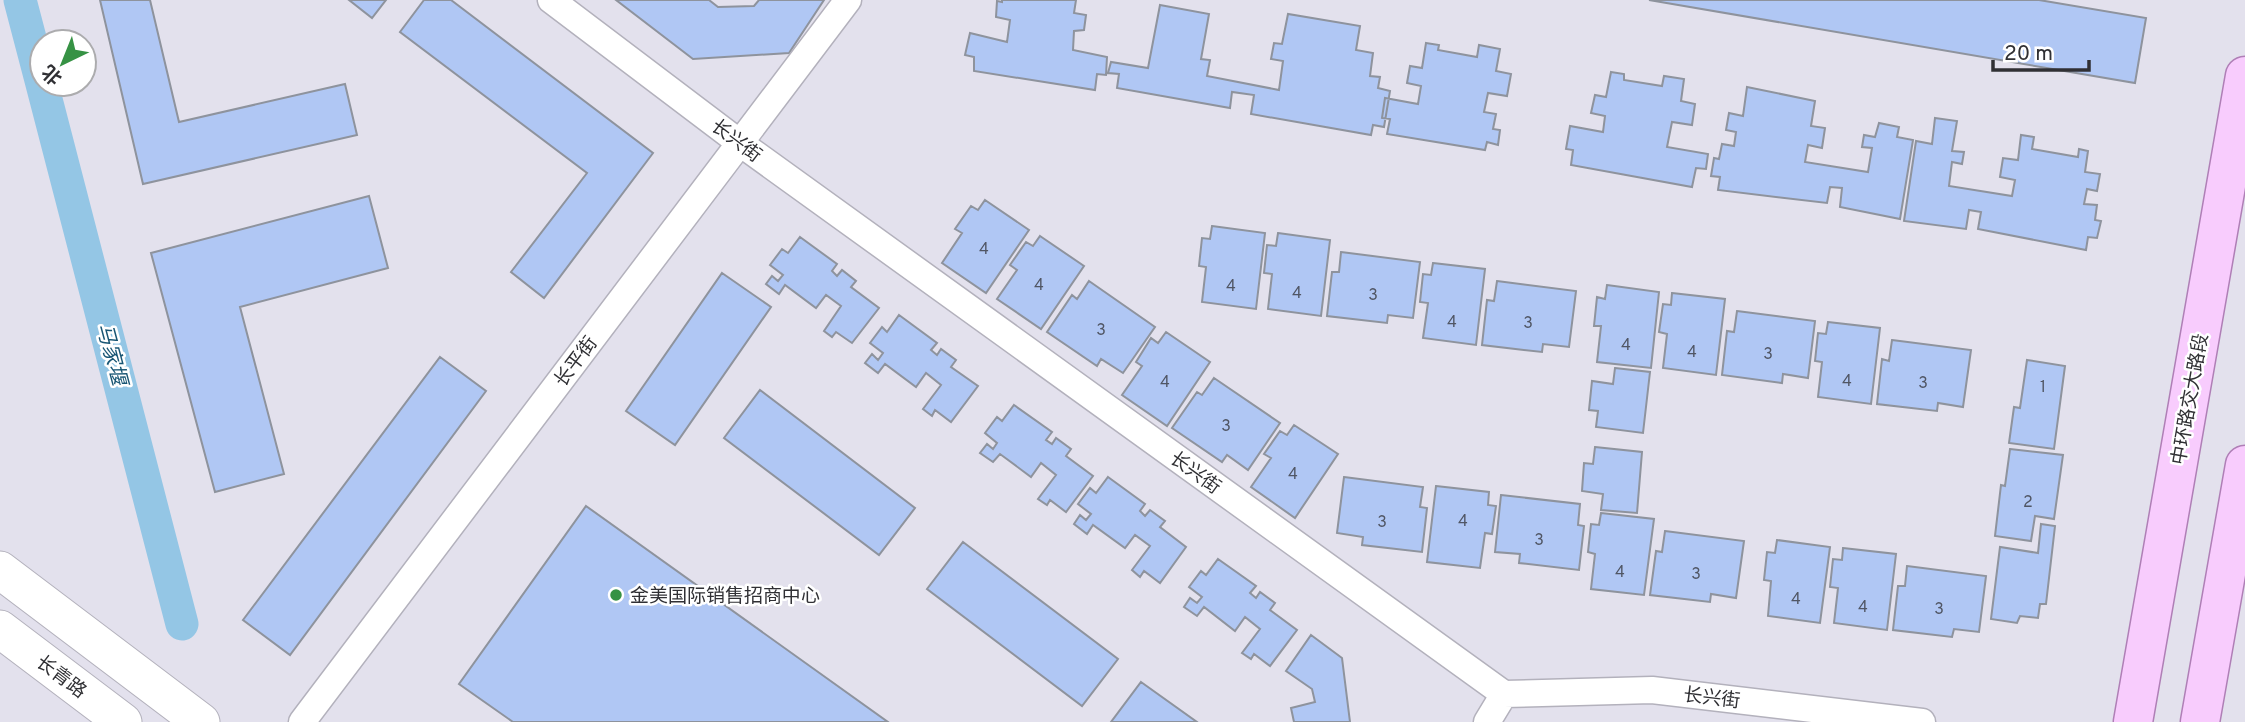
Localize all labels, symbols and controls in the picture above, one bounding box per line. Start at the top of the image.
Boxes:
north arrow [28,28,98,98]
scale bar [1993,28,2089,72]
text: 20 m [2004,41,2053,68]
text: 北 [38,59,68,89]
street label: 长兴街 [706,115,766,168]
house number: 4 [979,240,989,260]
house number: 4 [1034,276,1044,296]
house number: 4 [1226,277,1236,297]
house number: 4 [1292,284,1302,304]
house number: 3 [1368,286,1378,306]
house number: 4 [1447,313,1457,333]
house number: 3 [1523,314,1533,334]
water label: 马家堰 [89,320,133,391]
house number: 3 [1096,321,1106,341]
street label: 长平街 [550,332,603,392]
street label: 中环路交大路段 [2168,332,2214,467]
house number: 4 [1621,336,1631,356]
house number: 4 [1687,343,1697,363]
house number: 3 [1763,345,1773,365]
house number: 4 [1842,372,1852,392]
house number: 4 [1160,373,1170,393]
house number: 3 [1918,374,1928,394]
house number: 1 [2040,378,2046,398]
house number: 3 [1221,417,1231,437]
street label: 长兴街 [1165,447,1225,500]
house number: 4 [1288,465,1298,485]
house number: 2 [2023,493,2033,513]
house number: 4 [1458,512,1468,532]
house number: 3 [1377,513,1387,533]
house number: 3 [1534,531,1544,551]
house number: 4 [1615,563,1625,583]
house number: 3 [1691,565,1701,585]
place label: 金美国际销售招商中心 [630,585,820,609]
marker: 金美国际销售招商中心 [608,587,624,603]
house number: 4 [1791,590,1801,610]
house number: 4 [1858,598,1868,618]
house number: 3 [1934,600,1944,620]
street label: 长青路 [31,651,91,704]
street label: 长兴街 [1682,684,1742,714]

